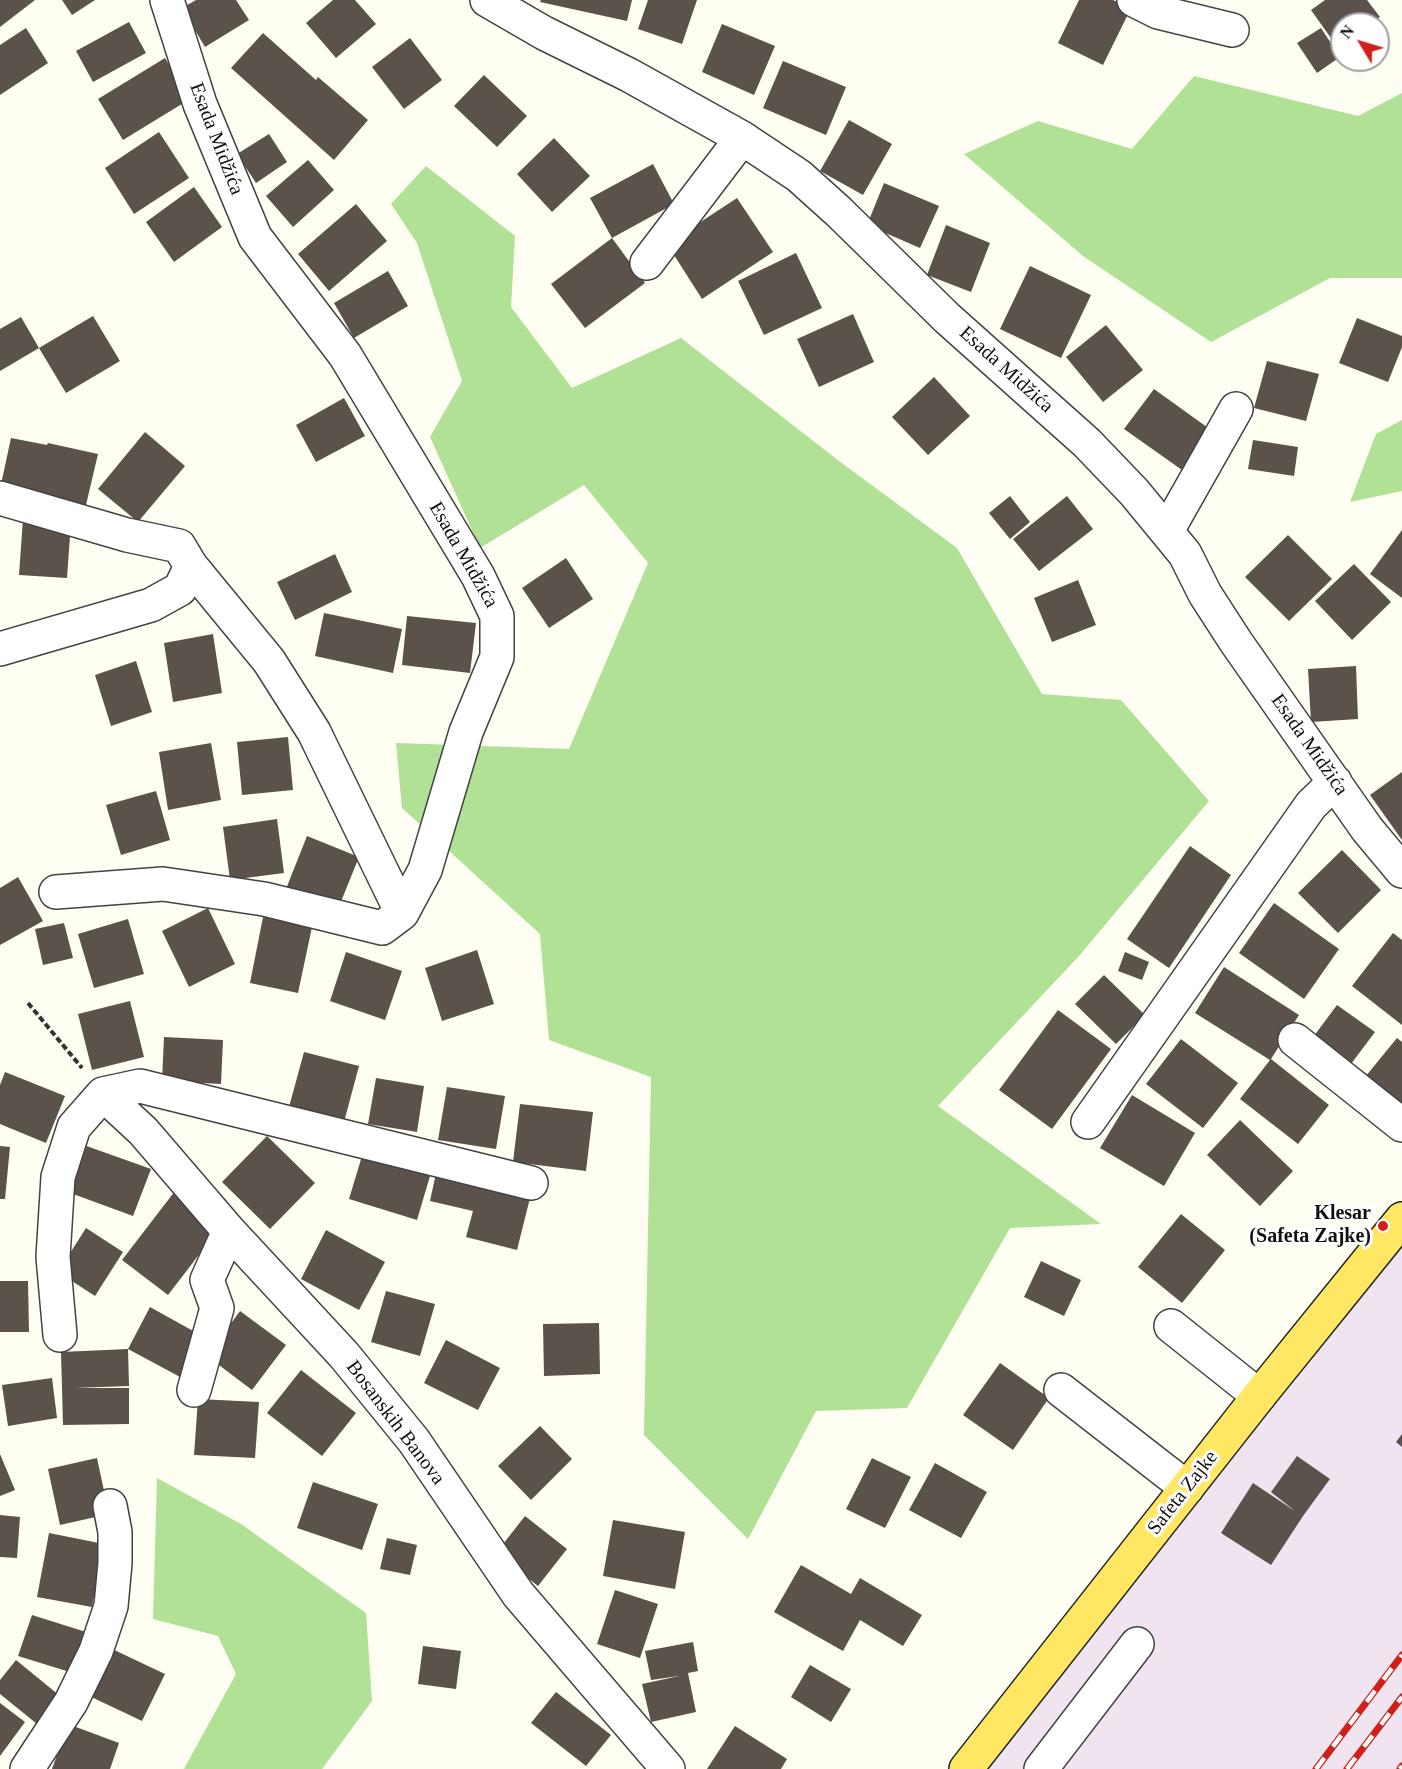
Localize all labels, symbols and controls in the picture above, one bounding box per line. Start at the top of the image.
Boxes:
north arrow [1330,12,1390,72]
text: N [1337,22,1357,42]
street label: Esada Midžića [184,79,248,199]
street label: Esada Midžića [954,322,1058,418]
street label: Esada Midžića [423,498,503,612]
street label: Esada Midžića [1265,690,1353,800]
place label: Klesar (Safeta Zajke) [1249,1202,1371,1249]
marker: Klesar (Safeta Zajke) [1376,1219,1390,1233]
street label: Bosanskih Banova [340,1356,450,1490]
street label: Safeta Zajke [1143,1446,1223,1540]

